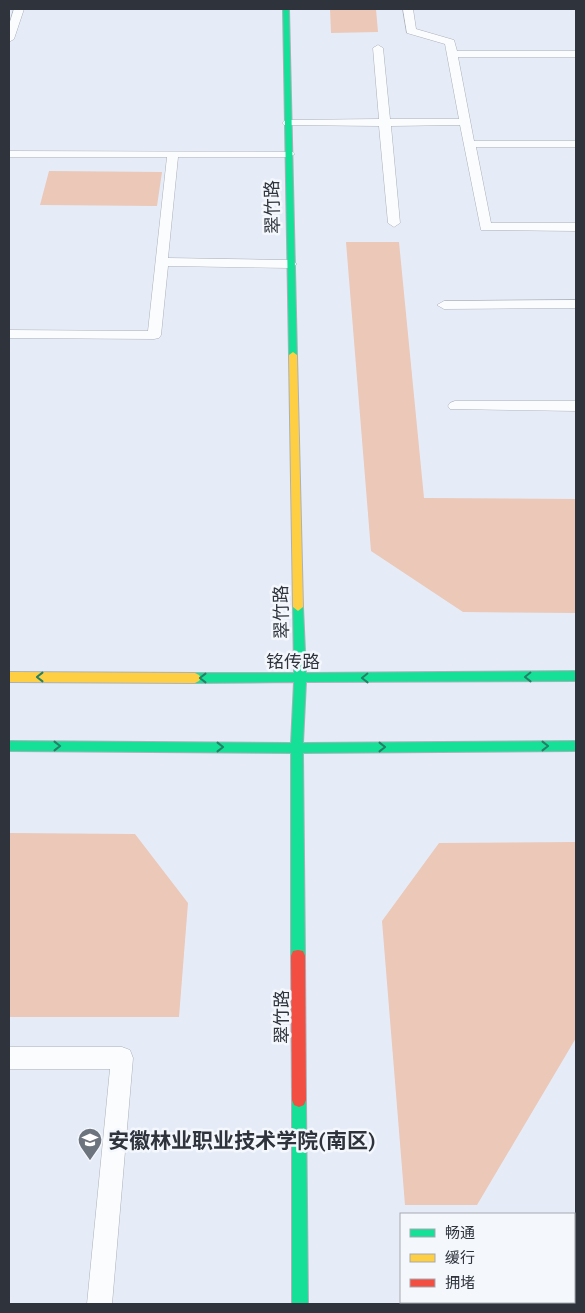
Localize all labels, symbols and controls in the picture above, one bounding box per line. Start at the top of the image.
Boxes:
street label: 翠竹路 [259,180,285,234]
street label: 翠竹路 [268,585,294,639]
street label: 铭传路 [266,649,320,674]
one-way arrow [36,672,44,682]
one-way arrow [523,672,531,682]
one-way arrow [198,673,206,683]
one-way arrow [361,673,368,683]
one-way arrow [54,741,62,751]
one-way arrow [542,741,549,751]
one-way arrow [216,742,224,753]
one-way arrow [379,742,387,752]
street label: 翠竹路 [269,990,294,1044]
place label: 安徽林业职业技术学院(南区) [108,1126,376,1155]
school or university icon: 安徽林业职业技术学院(南区) [77,1127,103,1161]
legend [400,1213,575,1303]
text: 畅通 [445,1222,475,1243]
text: 缓行 [445,1247,475,1268]
text: 拥堵 [445,1272,475,1293]

